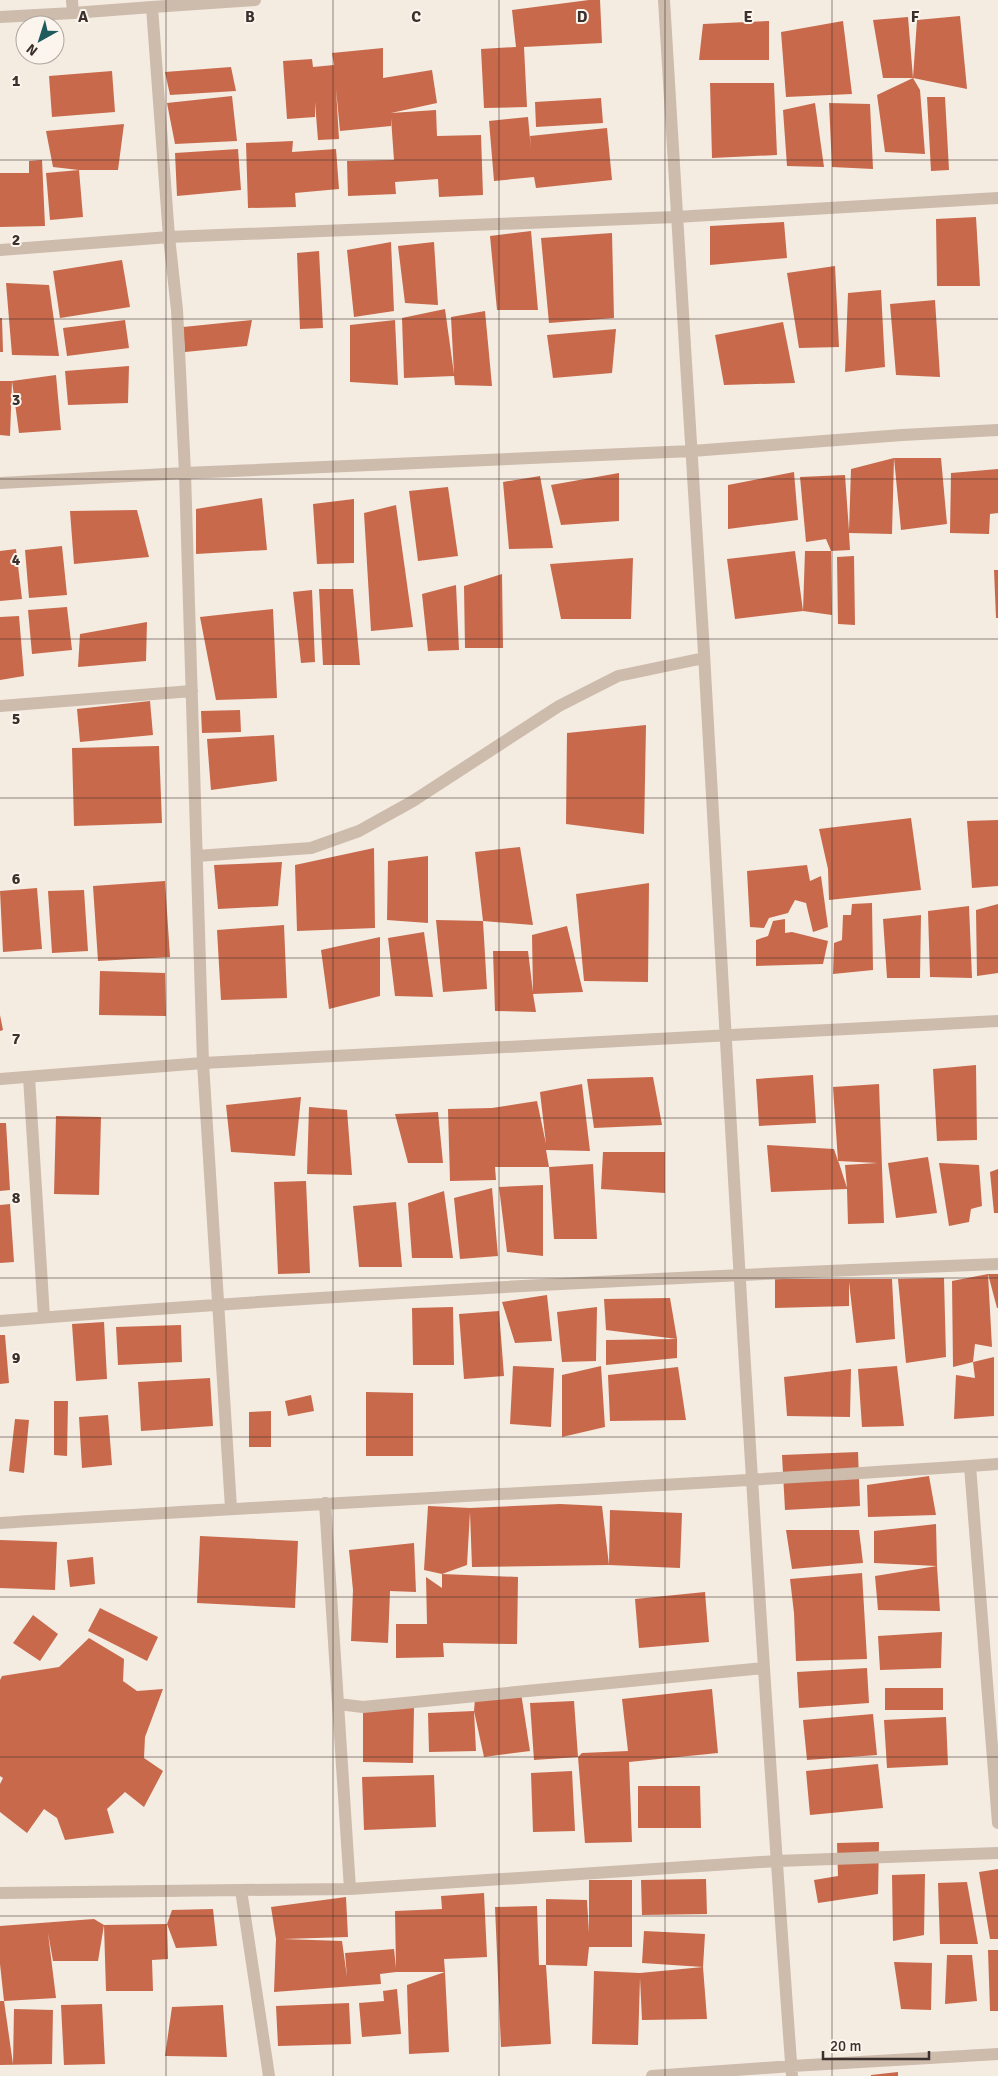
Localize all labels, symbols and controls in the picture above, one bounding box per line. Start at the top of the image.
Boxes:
text: A [78,7,89,27]
text: B [245,7,255,27]
text: C [411,7,421,27]
text: D [577,7,588,27]
text: E [743,7,753,27]
text: F [911,7,920,27]
north arrow [15,15,65,65]
text: N [23,40,41,59]
text: 1 [12,71,21,91]
text: 2 [12,230,20,250]
text: 3 [12,390,20,410]
text: 4 [12,550,21,570]
text: 5 [12,709,20,729]
text: 6 [12,869,21,889]
text: 7 [12,1029,21,1049]
text: 8 [12,1188,21,1208]
text: 9 [12,1348,21,1368]
scale bar [823,2028,929,2060]
text: 20 m [830,2037,861,2055]

